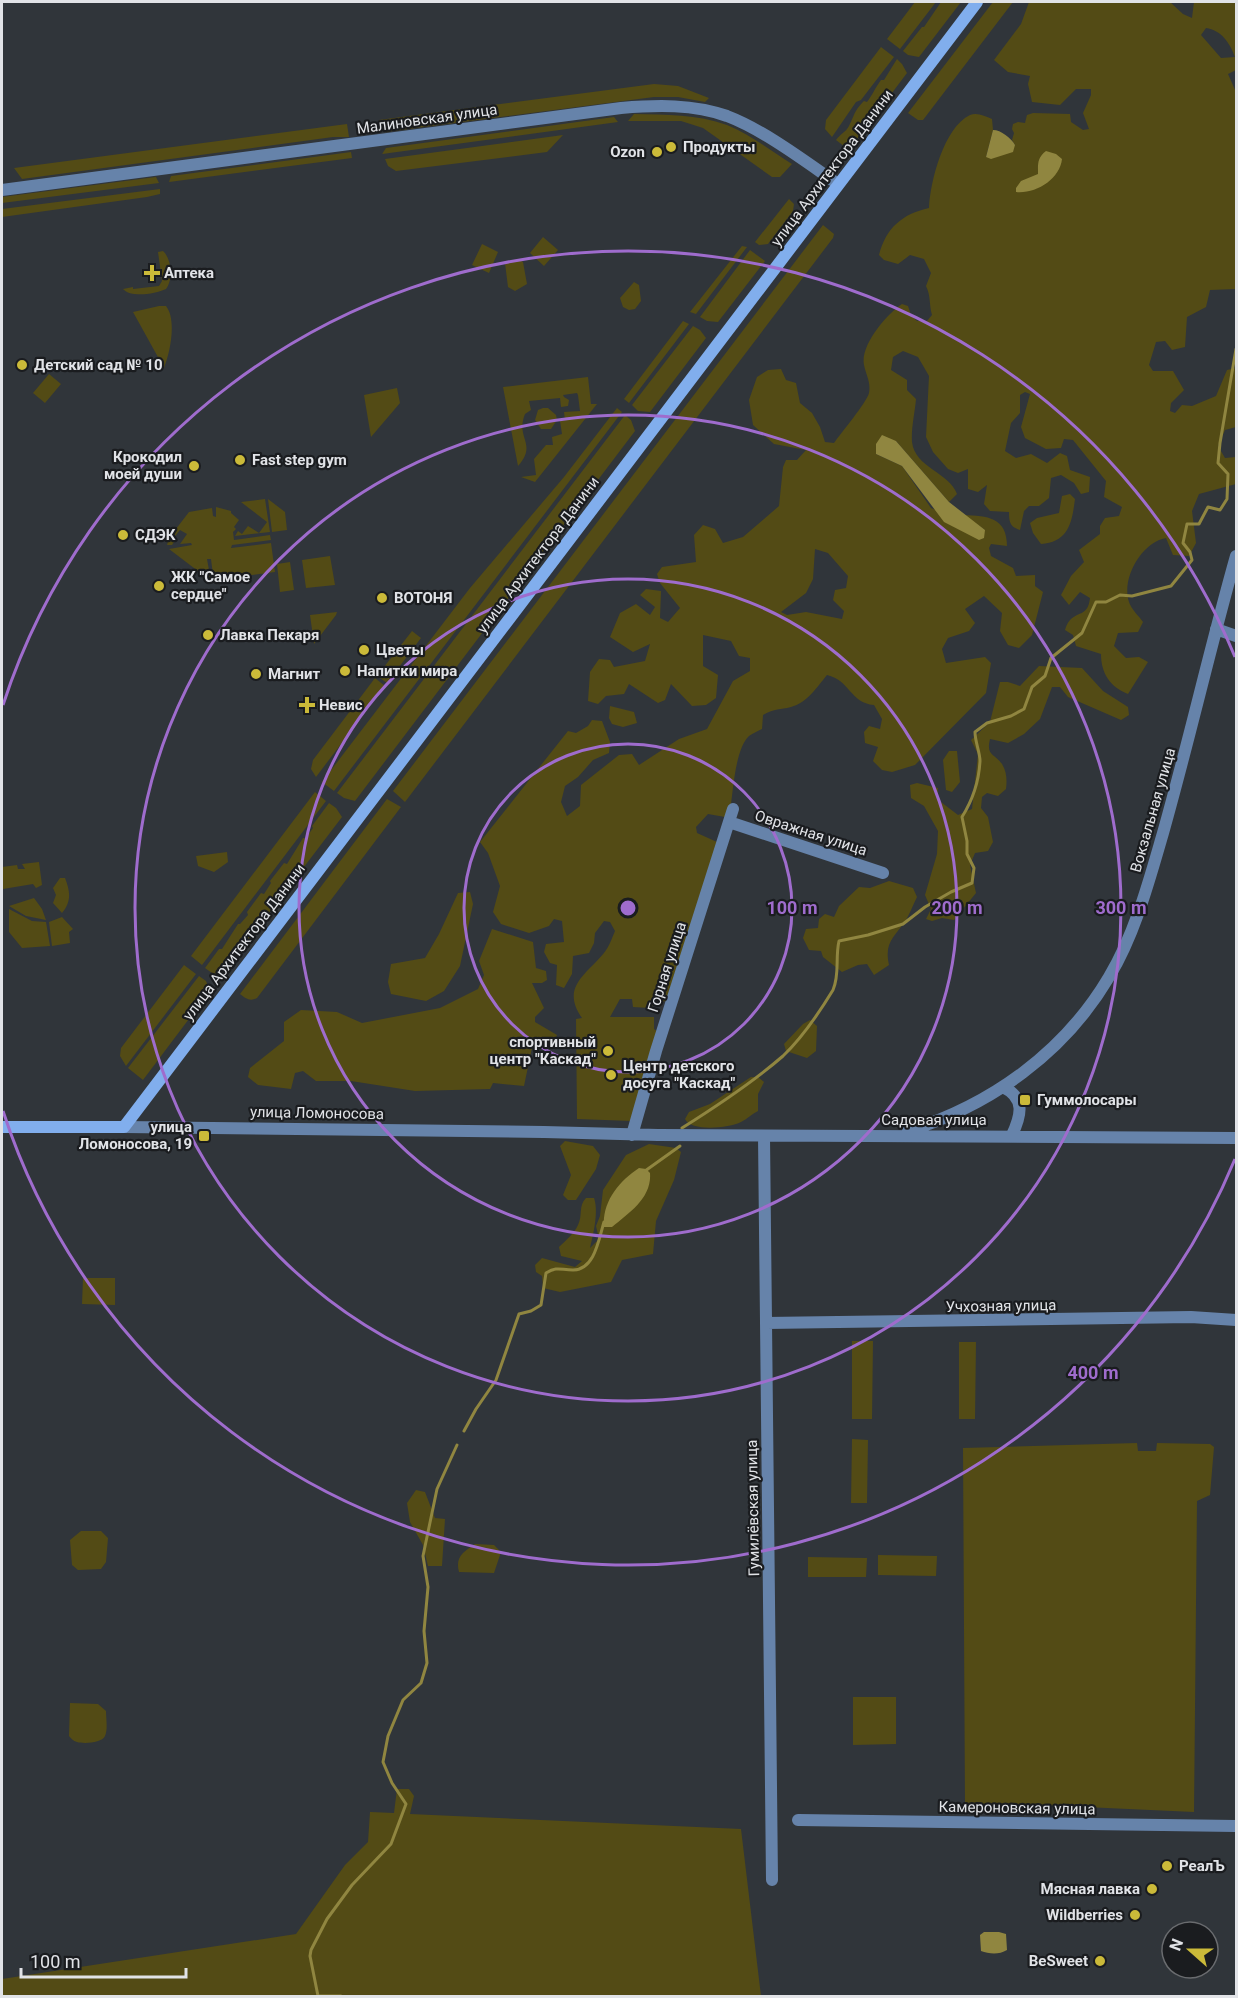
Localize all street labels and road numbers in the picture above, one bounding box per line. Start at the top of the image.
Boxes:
street label: улица Архитектора Данини [767,86,897,250]
street label: Малиновская улица [356,100,498,138]
street label: улица Архитектора Данини [473,473,603,637]
street label: Вокзальная улица [1127,746,1179,874]
street label: Овражная улица [753,806,869,860]
street label: улица Архитектора Данини [179,860,309,1024]
street label: Горная улица [644,920,690,1014]
street label: улица Ломоносова [250,1103,384,1123]
street label: Садовая улица [881,1111,987,1129]
street label: Учхозная улица [945,1296,1057,1316]
street label: Гумилёвская улица [743,1440,763,1576]
street label: Камероновская улица [938,1798,1096,1818]

